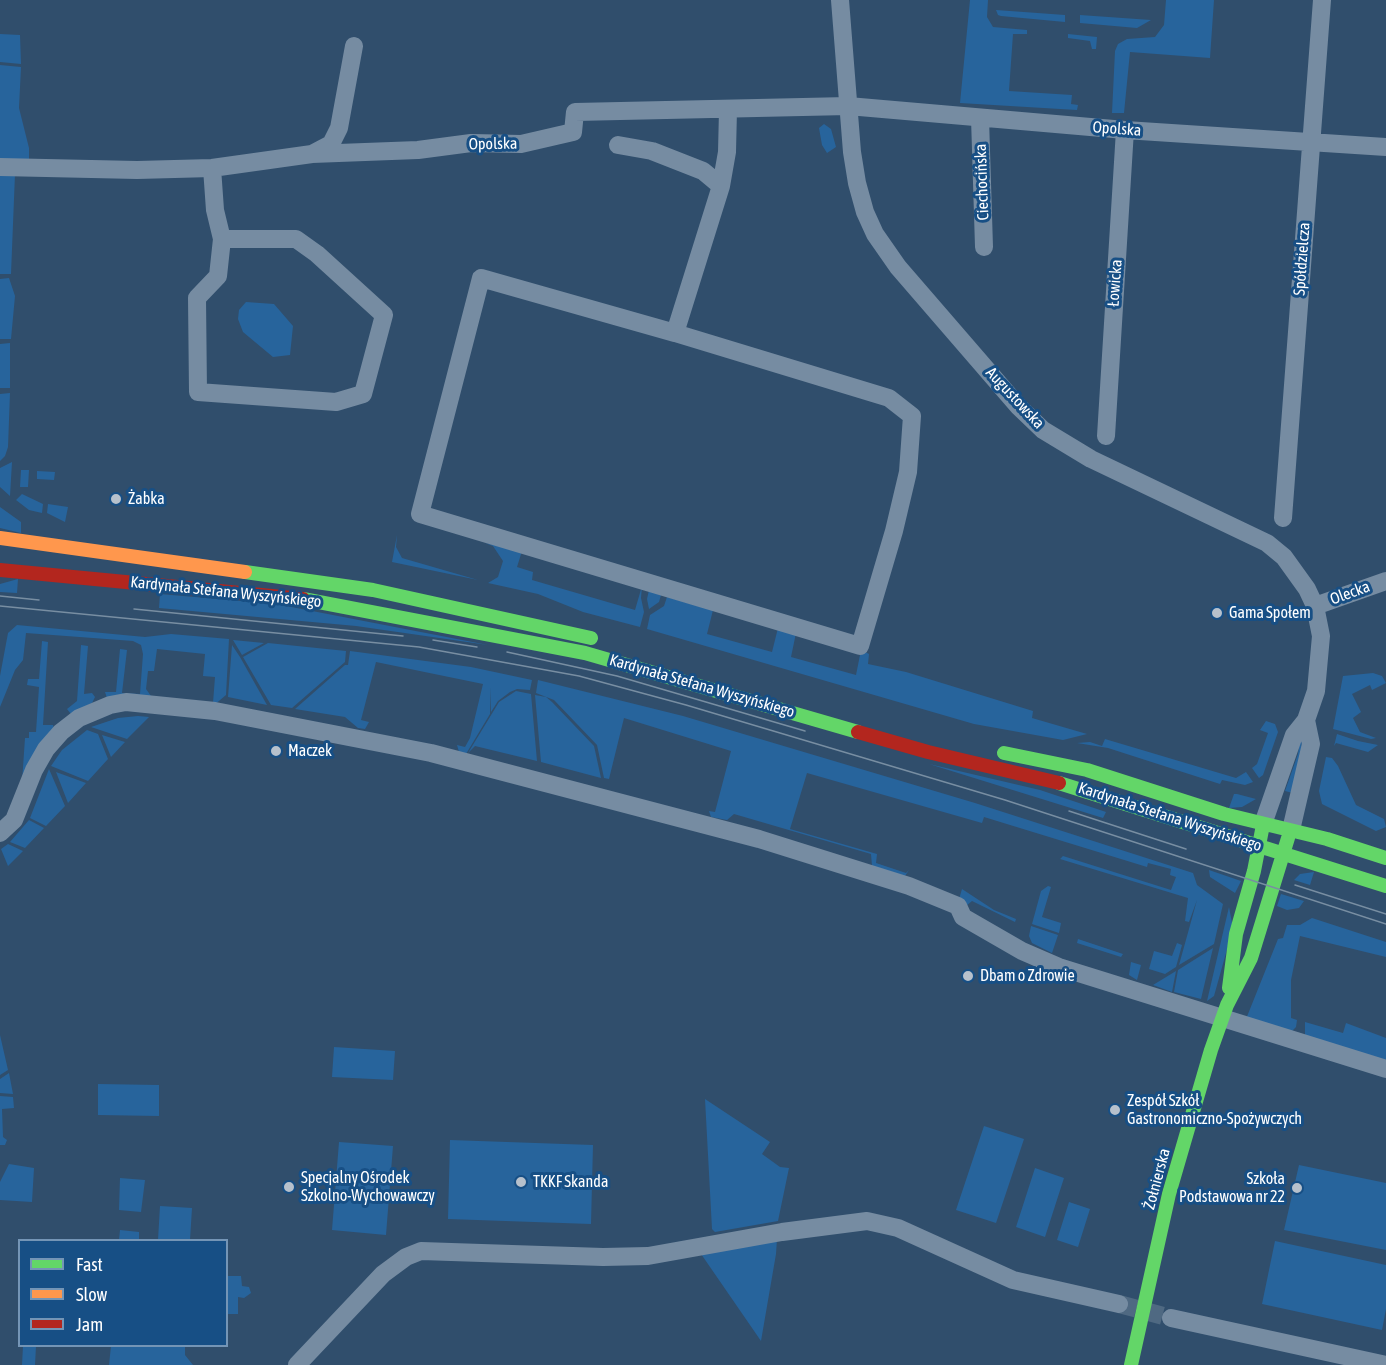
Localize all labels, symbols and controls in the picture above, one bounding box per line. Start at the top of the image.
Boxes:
street label: Opolska [1092,118,1142,140]
street label: Opolska [468,134,518,154]
street label: Ciechocińska [971,143,993,221]
street label: Spółdzielcza [1290,222,1314,296]
street label: Łowicka [1104,259,1126,307]
street label: Augustowska [982,363,1048,433]
place label: Żabka [128,489,165,509]
marker: Żabka [109,492,123,506]
street label: Kardynała Stefana Wyszyńskiego [130,572,322,612]
street label: Olecka [1327,577,1373,609]
place label: Gama Społem [1229,603,1311,623]
marker: Gama Społem [1210,606,1224,620]
street label: Kardynała Stefana Wyszyńskiego [607,650,797,722]
place label: Maczek [288,741,332,761]
marker: Maczek [269,744,283,758]
street label: Kardynała Stefana Wyszyńskiego [1076,778,1264,856]
place label: Dbam o Zdrowie [980,966,1075,986]
marker: Dbam o Zdrowie [961,969,975,983]
place label: Zespół Szkół Gastronomiczno-Spożywczych [1127,1091,1302,1129]
marker: Zespół Szkół Gastronomiczno-Spożywczych [1108,1103,1122,1117]
street label: Żołnierska [1140,1146,1174,1212]
place label: Specjalny Ośrodek Szkolno-Wychowawczy [301,1168,435,1206]
place label: Szkoła Podstawowa nr 22 [1179,1169,1285,1207]
place label: TKKF Skanda [533,1172,608,1192]
marker: TKKF Skanda [514,1175,528,1189]
marker: Specjalny Ośrodek Szkolno-Wychowawczy [282,1180,296,1194]
marker: Szkoła Podstawowa nr 22 [1290,1181,1304,1195]
legend [18,1239,228,1347]
text: Fast [76,1254,103,1275]
text: Slow [76,1284,107,1305]
text: Jam [76,1314,103,1335]

